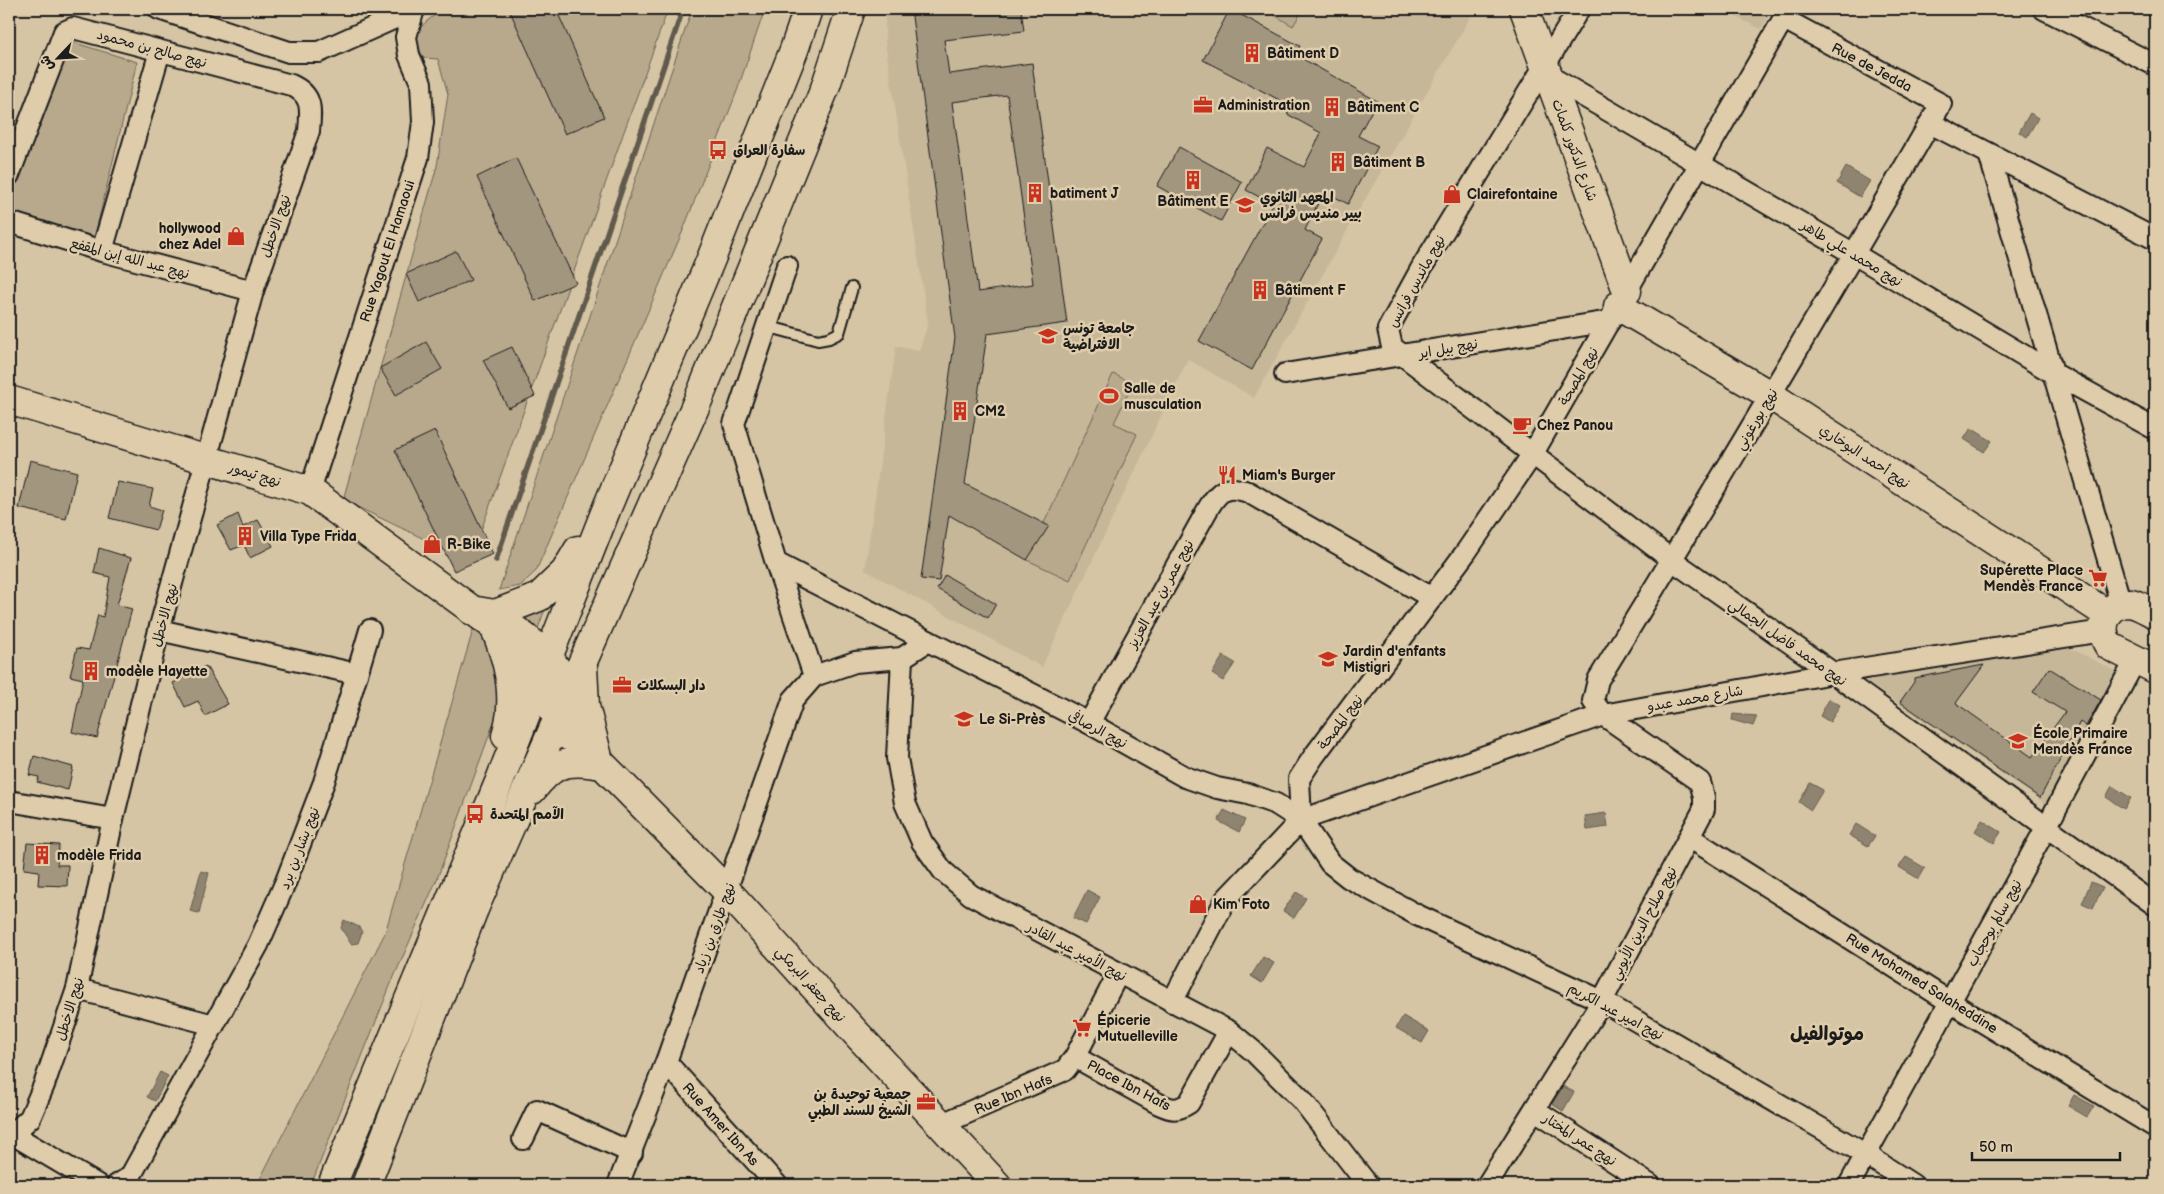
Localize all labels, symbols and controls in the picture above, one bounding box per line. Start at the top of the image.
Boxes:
street label: نهج صالح بن محمود [95,26,209,72]
north arrow [32,32,82,82]
street label: Rue de Jedda [1829,39,1915,96]
building icon: Bâtiment D [1241,42,1263,64]
place label: Bâtiment D [1267,45,1339,62]
text: ش [36,53,58,74]
office icon: Administration [1192,94,1214,116]
building icon: Bâtiment C [1321,96,1343,118]
place label: Administration [1217,97,1310,114]
street label: شارع الدكتور كلمات [1547,97,1601,204]
place label: Bâtiment C [1347,99,1419,116]
bus stop icon: سفارة العراق [707,139,729,161]
place label: سفارة العراق [733,142,805,159]
building icon: Bâtiment B [1327,151,1349,173]
place label: Bâtiment B [1353,154,1425,171]
building icon: Bâtiment E [1182,169,1204,191]
street label: Rue Yagout El Hamaoui [356,178,418,324]
building icon: batiment J [1024,182,1046,204]
shop icon: Clairefontaine [1441,183,1463,205]
place label: batiment J [1050,185,1119,202]
place label: Clairefontaine [1467,186,1558,203]
place label: المعهد الثانوي بيير منديس فرانس [1260,189,1362,222]
street label: نهج الاخطل [257,192,295,260]
place label: Bâtiment E [1157,193,1229,210]
school or university icon: المعهد الثانوي بيير منديس فرانس [1234,194,1256,216]
street label: نهج محمد علي طاهر [1795,216,1906,294]
place label: hollywood chez Adel [159,220,221,253]
shop icon: hollywood chez Adel [225,225,247,247]
street label: نهج ماندس فرانس [1384,232,1450,331]
street label: نهج عبد الله إبن المقفع [68,234,191,284]
building icon: Bâtiment F [1249,279,1271,301]
place label: Bâtiment F [1275,282,1346,299]
place label: جامعة تونس الافتراضية [1063,320,1135,353]
school or university icon: جامعة تونس الافتراضية [1037,325,1059,347]
street label: نهج بيل اير [1416,335,1479,363]
street label: نهج المصحة [1555,344,1603,409]
place label: Salle de musculation [1124,380,1202,413]
sports icon: Salle de musculation [1098,385,1120,407]
street label: نهج بورغوني [1731,385,1785,455]
building icon: CM2 [949,400,971,422]
place label: CM2 [975,403,1006,420]
cafe icon: Chez Panou [1511,414,1533,436]
place label: Chez Panou [1537,417,1613,434]
street label: نهج أحمد البوخاري [1815,421,1913,494]
street label: نهج تيمور [225,458,283,491]
restaurant icon: Miam's Burger [1216,464,1238,486]
place label: Miam's Burger [1242,467,1336,484]
building icon: Villa Type Frida [234,525,256,547]
place label: Villa Type Frida [260,528,357,545]
shop icon: R-Bike [421,533,443,555]
place label: R-Bike [447,536,491,553]
street label: نهج عمر بن عبد العزيز [1123,537,1198,653]
place label: Supérette Place Mendès France [1980,562,2083,595]
supermarket icon: Supérette Place Mendès France [2087,567,2109,589]
street label: نهج الاخطل [148,581,182,649]
street label: نهج محمد فاضل الجمالي [1723,595,1850,693]
place label: Jardin d'enfants Mistigri [1343,643,1446,676]
school or university icon: Jardin d'enfants Mistigri [1317,648,1339,670]
building icon: modèle Hayette [80,660,102,682]
place label: modèle Hayette [106,663,208,680]
office icon: دار البسكلات [611,674,633,696]
place label: دار البسكلات [637,677,705,694]
street label: شارع محمد عبدو [1645,682,1744,716]
street label: نهج المصحة [1314,691,1367,754]
street label: نهج الرصافي [1064,707,1130,754]
school or university icon: Le Si-Près [953,708,975,730]
place label: Le Si-Près [979,711,1046,728]
place label: École Primaire Mendès France [2033,723,2132,758]
school or university icon: École Primaire Mendès France [2007,730,2029,752]
bus stop icon: الآمم المتحدة [464,803,486,825]
street label: نهج بشار بن برد [276,805,324,892]
place label: الآمم المتحدة [490,805,564,825]
building icon: modèle Frida [31,844,53,866]
place label: modèle Frida [57,847,142,864]
street label: نهج صلاح الدين الأيوبي [1605,863,1684,985]
street label: نهج سالم بوحجاب [1964,877,2027,971]
street label: نهج طارق بن زياد [690,881,740,976]
shop icon: Kim Foto [1187,893,1209,915]
place label: Kim Foto [1213,896,1270,913]
street label: نهج الأمير عبد القادر [1023,917,1130,986]
street label: Rue Mohamed Salaheddine [1843,930,2001,1037]
street label: نهج جعفر البرمكي [769,943,849,1028]
street label: نهج الاخطل [52,975,88,1043]
street label: نهج امير عبد الكريم [1564,979,1666,1046]
place label: Épicerie Mutuelleville [1097,1010,1178,1045]
supermarket icon: Épicerie Mutuelleville [1071,1017,1093,1039]
district label: موتوالفيل [1790,1023,1864,1046]
street label: Place Ibn Hafs [1084,1056,1174,1115]
street label: Rue Ibn Hafs [972,1070,1055,1118]
street label: Rue Amer Ibn As [679,1079,762,1169]
place label: جمعية توحيدة بن الشيخ للسند الطبي [808,1086,911,1123]
office icon: جمعية توحيدة بن الشيخ للسند الطبي [915,1091,937,1113]
street label: نهج عمر المختار [1538,1109,1620,1170]
scale bar [1972,1129,2119,1161]
text: 50 m [1979,1138,2013,1157]

